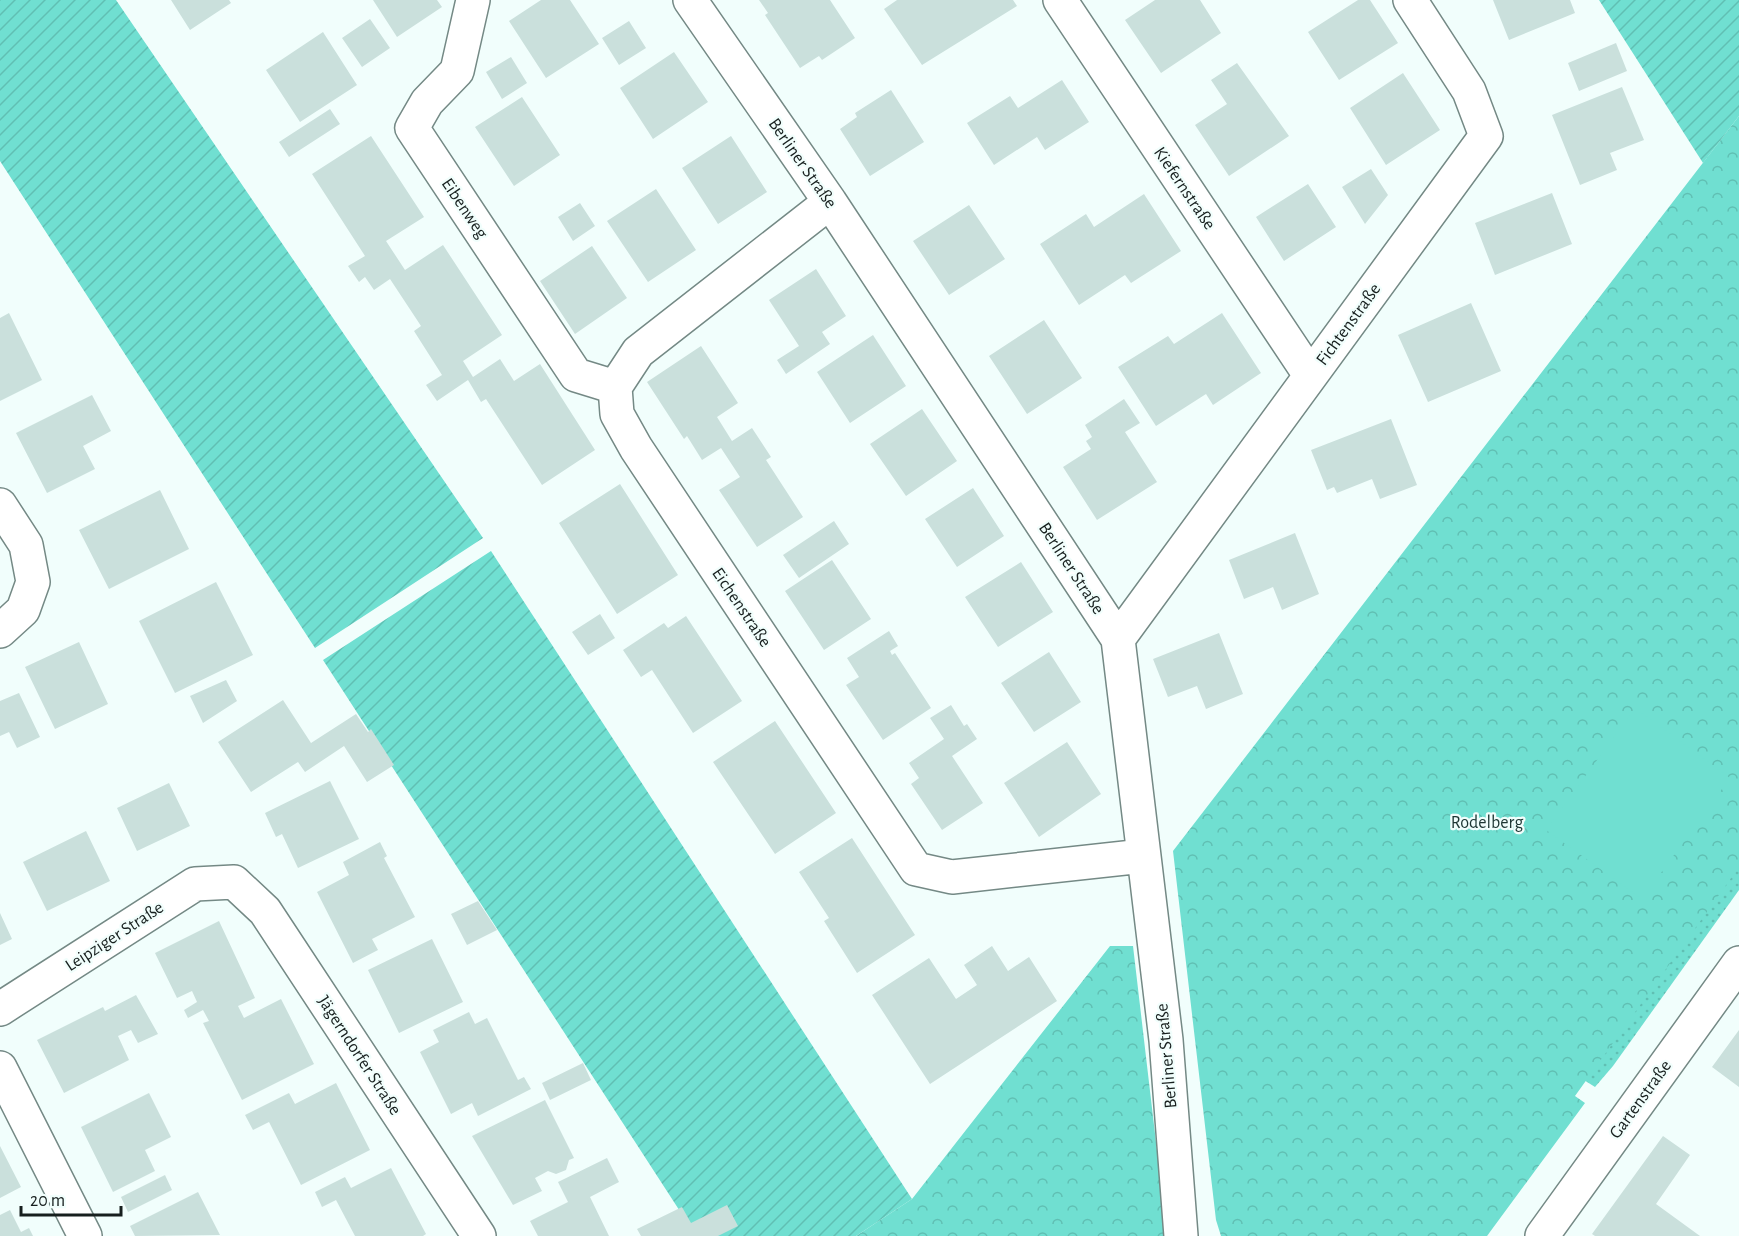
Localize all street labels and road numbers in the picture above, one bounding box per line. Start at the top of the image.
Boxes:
street label: Berliner Straße [765,115,840,212]
street label: Kiefernstraße [1150,144,1218,233]
street label: Eibenweg [438,175,491,242]
street label: Fichtenstraße [1313,280,1384,369]
street label: Berliner Straße [1035,520,1107,618]
street label: Eichenstraße [708,565,774,651]
street label: Leipziger Straße [62,899,167,975]
street label: Jägerndorfer Straße [314,993,404,1118]
street label: Berliner Straße [1153,1003,1181,1109]
street label: Gartenstraße [1606,1057,1675,1142]

